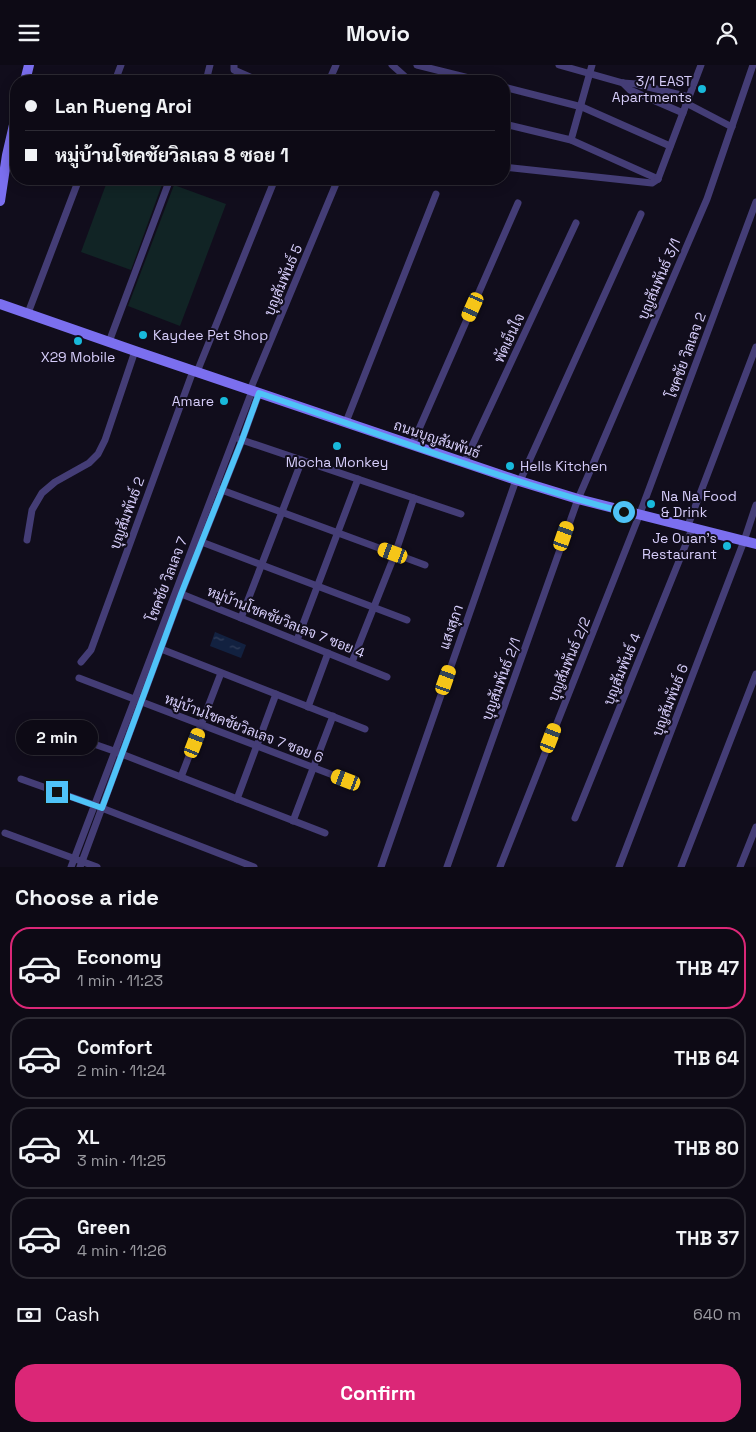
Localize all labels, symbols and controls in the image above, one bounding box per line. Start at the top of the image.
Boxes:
icon: menu [15,19,43,47]
text: Movio [346,19,410,47]
icon: person [713,19,741,47]
place label: 3/1 EAST Apartments [612,72,692,106]
marker: 3/1 EAST Apartments [696,83,708,95]
text: Lan Rueng Aroi [55,94,192,119]
text: หมู่บ้านโชคชัยวิลเลจ 8 ซอย 1 [55,143,289,168]
street label: บุญสัมพันธ์ 3/1 [634,235,685,323]
street label: บุญสัมพันธ์ 5 [260,242,307,319]
car [460,290,485,324]
street label: พัดเย็นใจ [490,310,528,366]
street label: โชคชัย วิลเลจ 2 [662,310,710,401]
place label: Kaydee Pet Shop [153,326,268,344]
marker: Kaydee Pet Shop [137,329,149,341]
marker: X29 Mobile [72,335,84,347]
place label: X29 Mobile [41,348,115,366]
place label: Amare [172,392,214,410]
marker: Amare [218,395,230,407]
street label: ถนนบุญสัมพันธ์ [391,416,483,463]
marker: Mocha Monkey [331,440,343,452]
place label: Mocha Monkey [286,453,388,471]
place label: Hells Kitchen [520,457,607,475]
marker: Hells Kitchen [504,460,516,472]
street label: บุญสัมพันธ์ 2 [106,474,149,552]
place label: Na Na Food & Drink [661,487,737,521]
marker: Na Na Food & Drink [645,498,657,510]
route start [613,501,635,523]
car [552,519,575,553]
place label: Je Ouan’s Restaurant [642,529,717,563]
street label: โชคชัย วิลเลจ 7 [142,534,191,625]
marker: Je Ouan’s Restaurant [721,540,733,552]
car [376,541,409,565]
street label: หมู่บ้านโชคชัยวิลเลจ 7 ซอย 4 [204,582,368,663]
street label: แสงสุภา [435,602,468,652]
street label: บุญสัมพันธ์ 2/2 [544,614,595,704]
street label: บุญสัมพันธ์ 4 [599,630,646,708]
street label: บุญสัมพันธ์ 2/1 [478,635,525,723]
street label: บุญสัมพันธ์ 6 [648,661,693,739]
car [434,663,457,697]
street label: หมู่บ้านโชคชัยวิลเลจ 7 ซอย 6 [162,689,326,768]
callout: 2 min [16,719,98,755]
car [538,721,563,755]
car [182,726,207,760]
text: 2 min [36,727,78,748]
car [329,768,362,792]
route end [46,781,68,803]
text: Choose a ride [15,883,159,911]
text: Economy [77,945,161,970]
icon: car [17,946,62,991]
text: THB 47 [676,956,739,981]
text: 1 min · 11:23 [77,970,163,991]
text: Comfort [77,1035,153,1060]
icon: car [17,1036,62,1081]
text: THB 64 [674,1046,739,1071]
text: 2 min · 11:24 [77,1060,166,1081]
text: XL [77,1125,100,1150]
icon: car [17,1126,62,1171]
text: THB 80 [674,1136,739,1161]
text: 3 min · 11:25 [77,1150,166,1171]
text: Green [77,1215,130,1240]
icon: car [17,1216,62,1261]
text: THB 37 [676,1226,739,1251]
text: 4 min · 11:26 [77,1240,167,1261]
icon: cash [15,1301,43,1329]
text: Cash [55,1302,100,1327]
text: 640 m [693,1304,741,1325]
button: Confirm [15,1364,741,1422]

